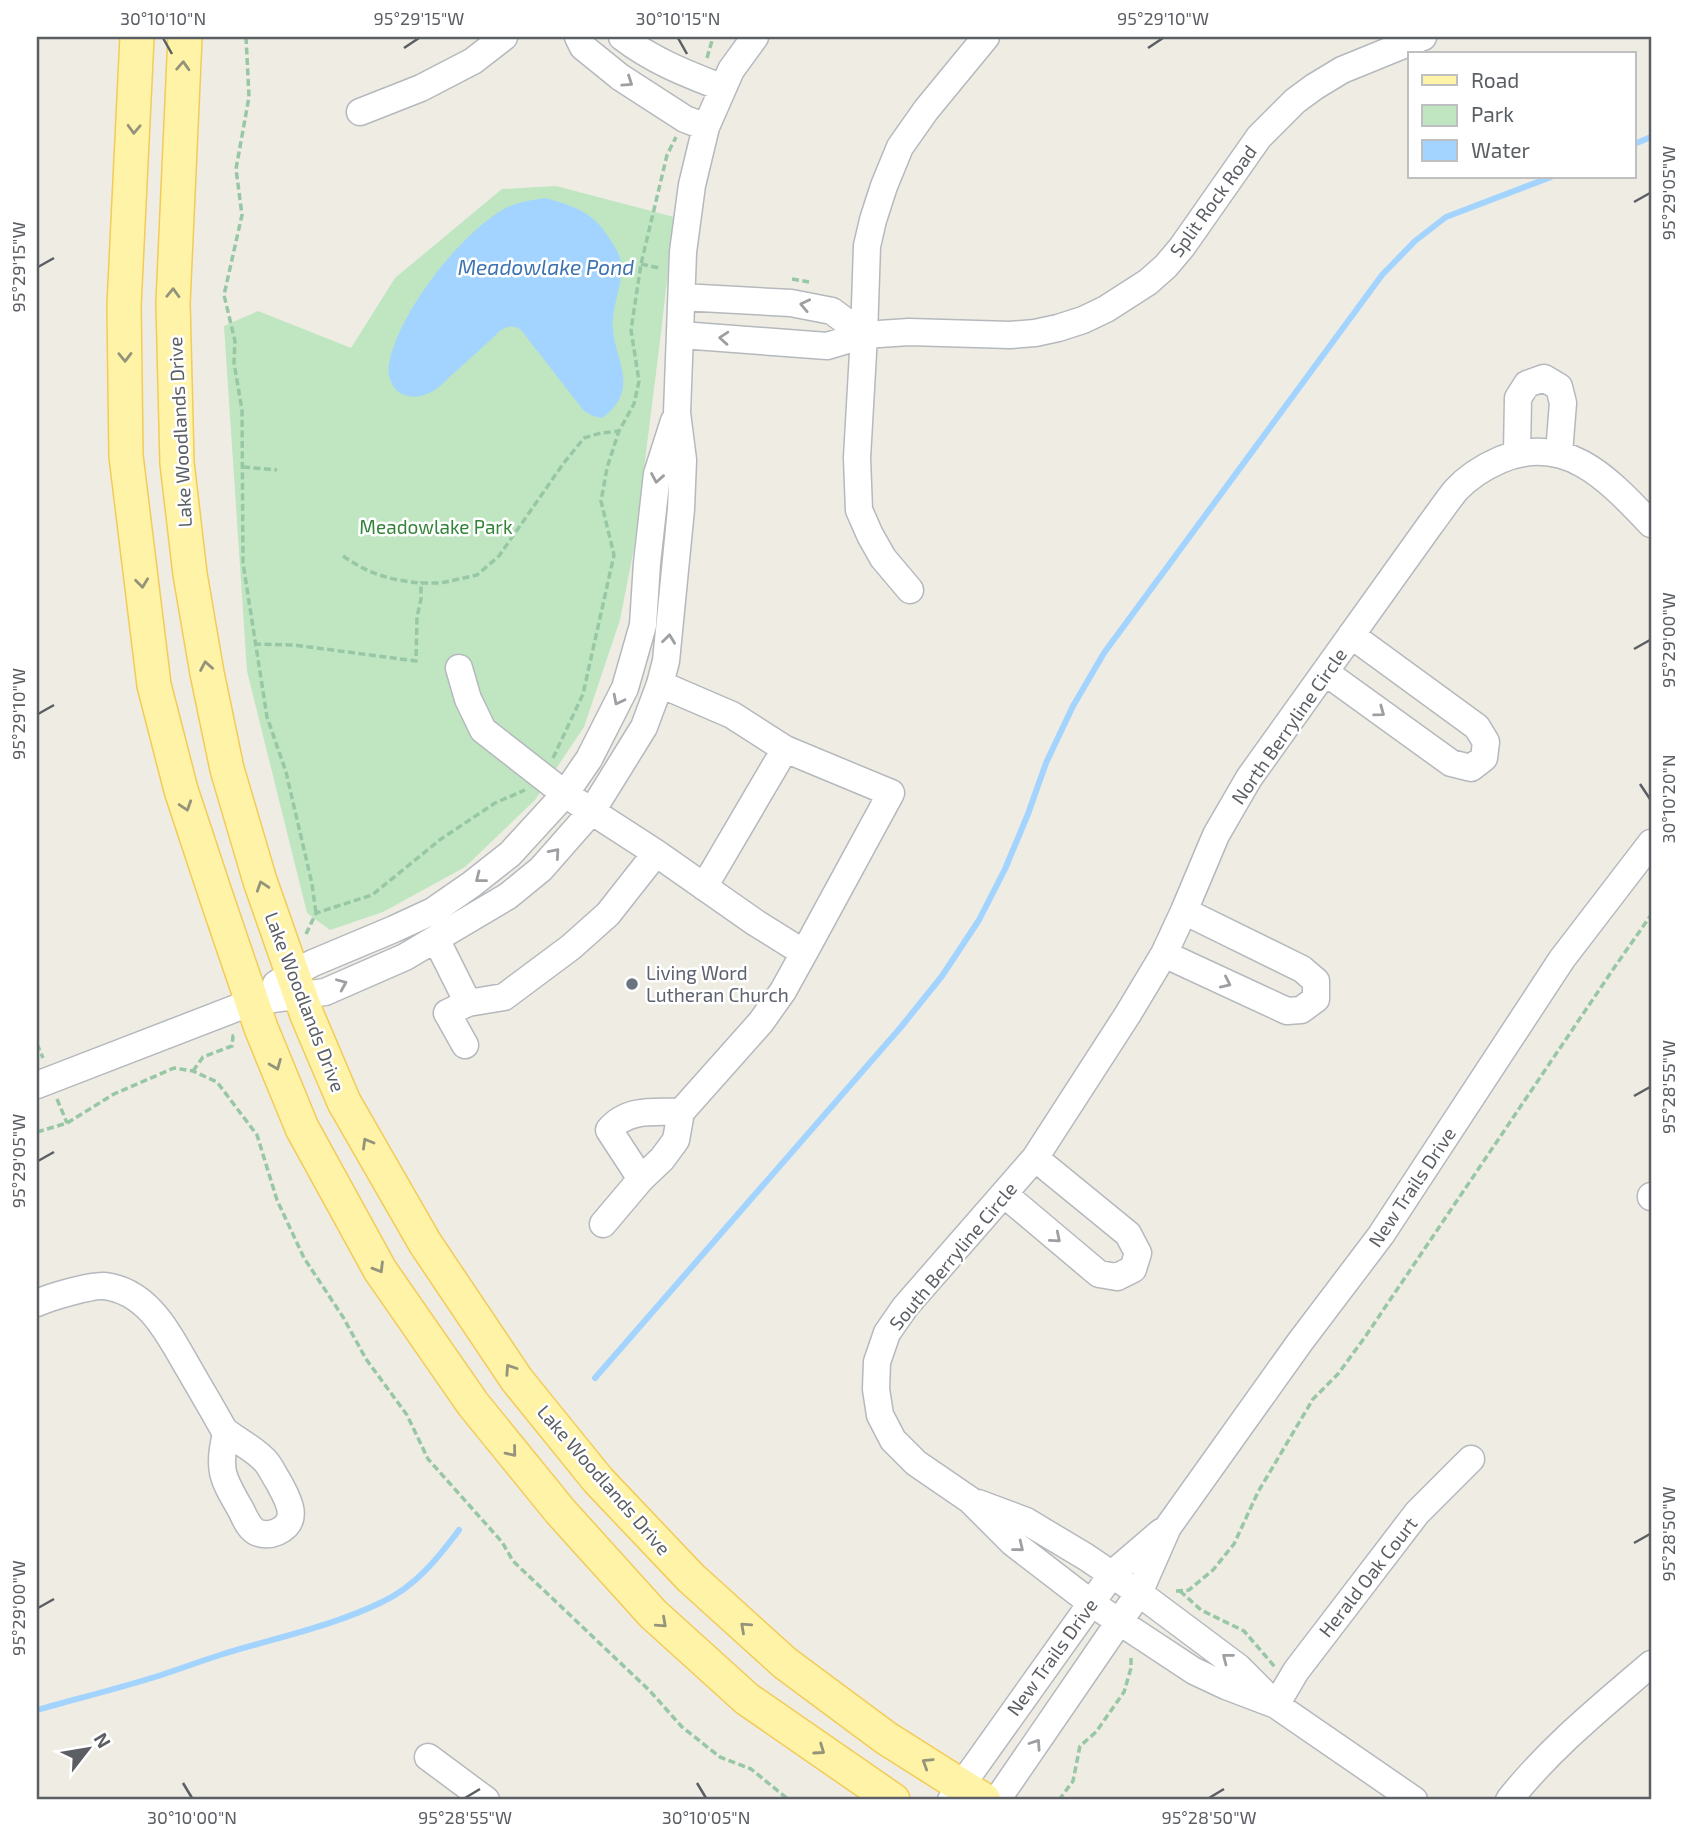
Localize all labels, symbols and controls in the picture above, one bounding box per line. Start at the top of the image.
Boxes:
text: 30°10'10"N [120,7,206,29]
text: 95°29'15"W [374,7,464,29]
text: 30°10'15"N [635,7,721,29]
text: 95°29'10"W [1117,7,1209,29]
legend [1408,52,1636,178]
one-way arrow [175,60,190,71]
text: Road [1471,67,1519,92]
one-way arrow [620,74,633,86]
text: Park [1471,101,1514,126]
one-way arrow [126,124,141,135]
text: Water [1471,137,1530,162]
street label: Split Rock Road [1164,140,1261,261]
text: 95°29'05"W [1657,146,1679,240]
text: 95°29'15"W [7,222,29,312]
water label: Meadowlake Pond [458,254,634,279]
one-way arrow [166,288,181,299]
one-way arrow [799,299,811,314]
one-way arrow [719,331,730,346]
street label: Lake Woodlands Drive [163,336,196,528]
one-way arrow [117,351,132,362]
one-way arrow [650,472,665,484]
park label: Meadowlake Park [359,515,513,538]
one-way arrow [135,577,150,589]
text: 95°29'00"W [1657,592,1679,688]
one-way arrow [662,633,677,645]
street label: North Berryline Circle [1226,643,1351,808]
one-way arrow [199,660,214,672]
text: 95°29'10"W [7,668,29,760]
one-way arrow [613,693,627,705]
one-way arrow [1373,704,1385,716]
text: 30°10'20"N [1657,754,1679,844]
one-way arrow [178,799,192,811]
one-way arrow [547,848,559,861]
one-way arrow [475,869,488,882]
one-way arrow [256,880,270,893]
street label: Lake Woodlands Drive [261,909,350,1095]
place label: Living Word Lutheran Church [646,961,789,1006]
one-way arrow [1219,975,1231,989]
marker: Living Word Lutheran Church [624,976,640,992]
one-way arrow [336,979,348,993]
text: 95°28'55"W [1657,1040,1679,1134]
one-way arrow [268,1059,282,1071]
text: 95°29'05"W [7,1114,29,1208]
street label: New Trails Drive [1363,1123,1460,1251]
one-way arrow [362,1138,375,1150]
street label: South Berryline Circle [884,1177,1021,1334]
one-way arrow [1048,1230,1061,1242]
one-way arrow [371,1260,384,1273]
one-way arrow [506,1364,518,1377]
street label: Lake Woodlands Drive [533,1400,676,1559]
one-way arrow [504,1444,517,1457]
text: 95°28'50"W [1657,1486,1679,1582]
street label: Herald Oak Court [1314,1512,1422,1641]
one-way arrow [1011,1539,1024,1551]
text: 95°29'00"W [7,1560,29,1656]
street label: New Trails Drive [1001,1594,1102,1720]
one-way arrow [654,1615,667,1627]
one-way arrow [740,1623,753,1635]
one-way arrow [1222,1653,1234,1666]
north arrow [52,1714,122,1784]
text: N [90,1728,116,1752]
one-way arrow [1028,1739,1040,1752]
one-way arrow [812,1742,825,1754]
one-way arrow [922,1759,935,1772]
text: 30°10'00"N [147,1806,237,1828]
text: 95°28'55"W [418,1806,512,1828]
text: 30°10'05"N [662,1806,750,1828]
text: 95°28'50"W [1161,1806,1257,1828]

